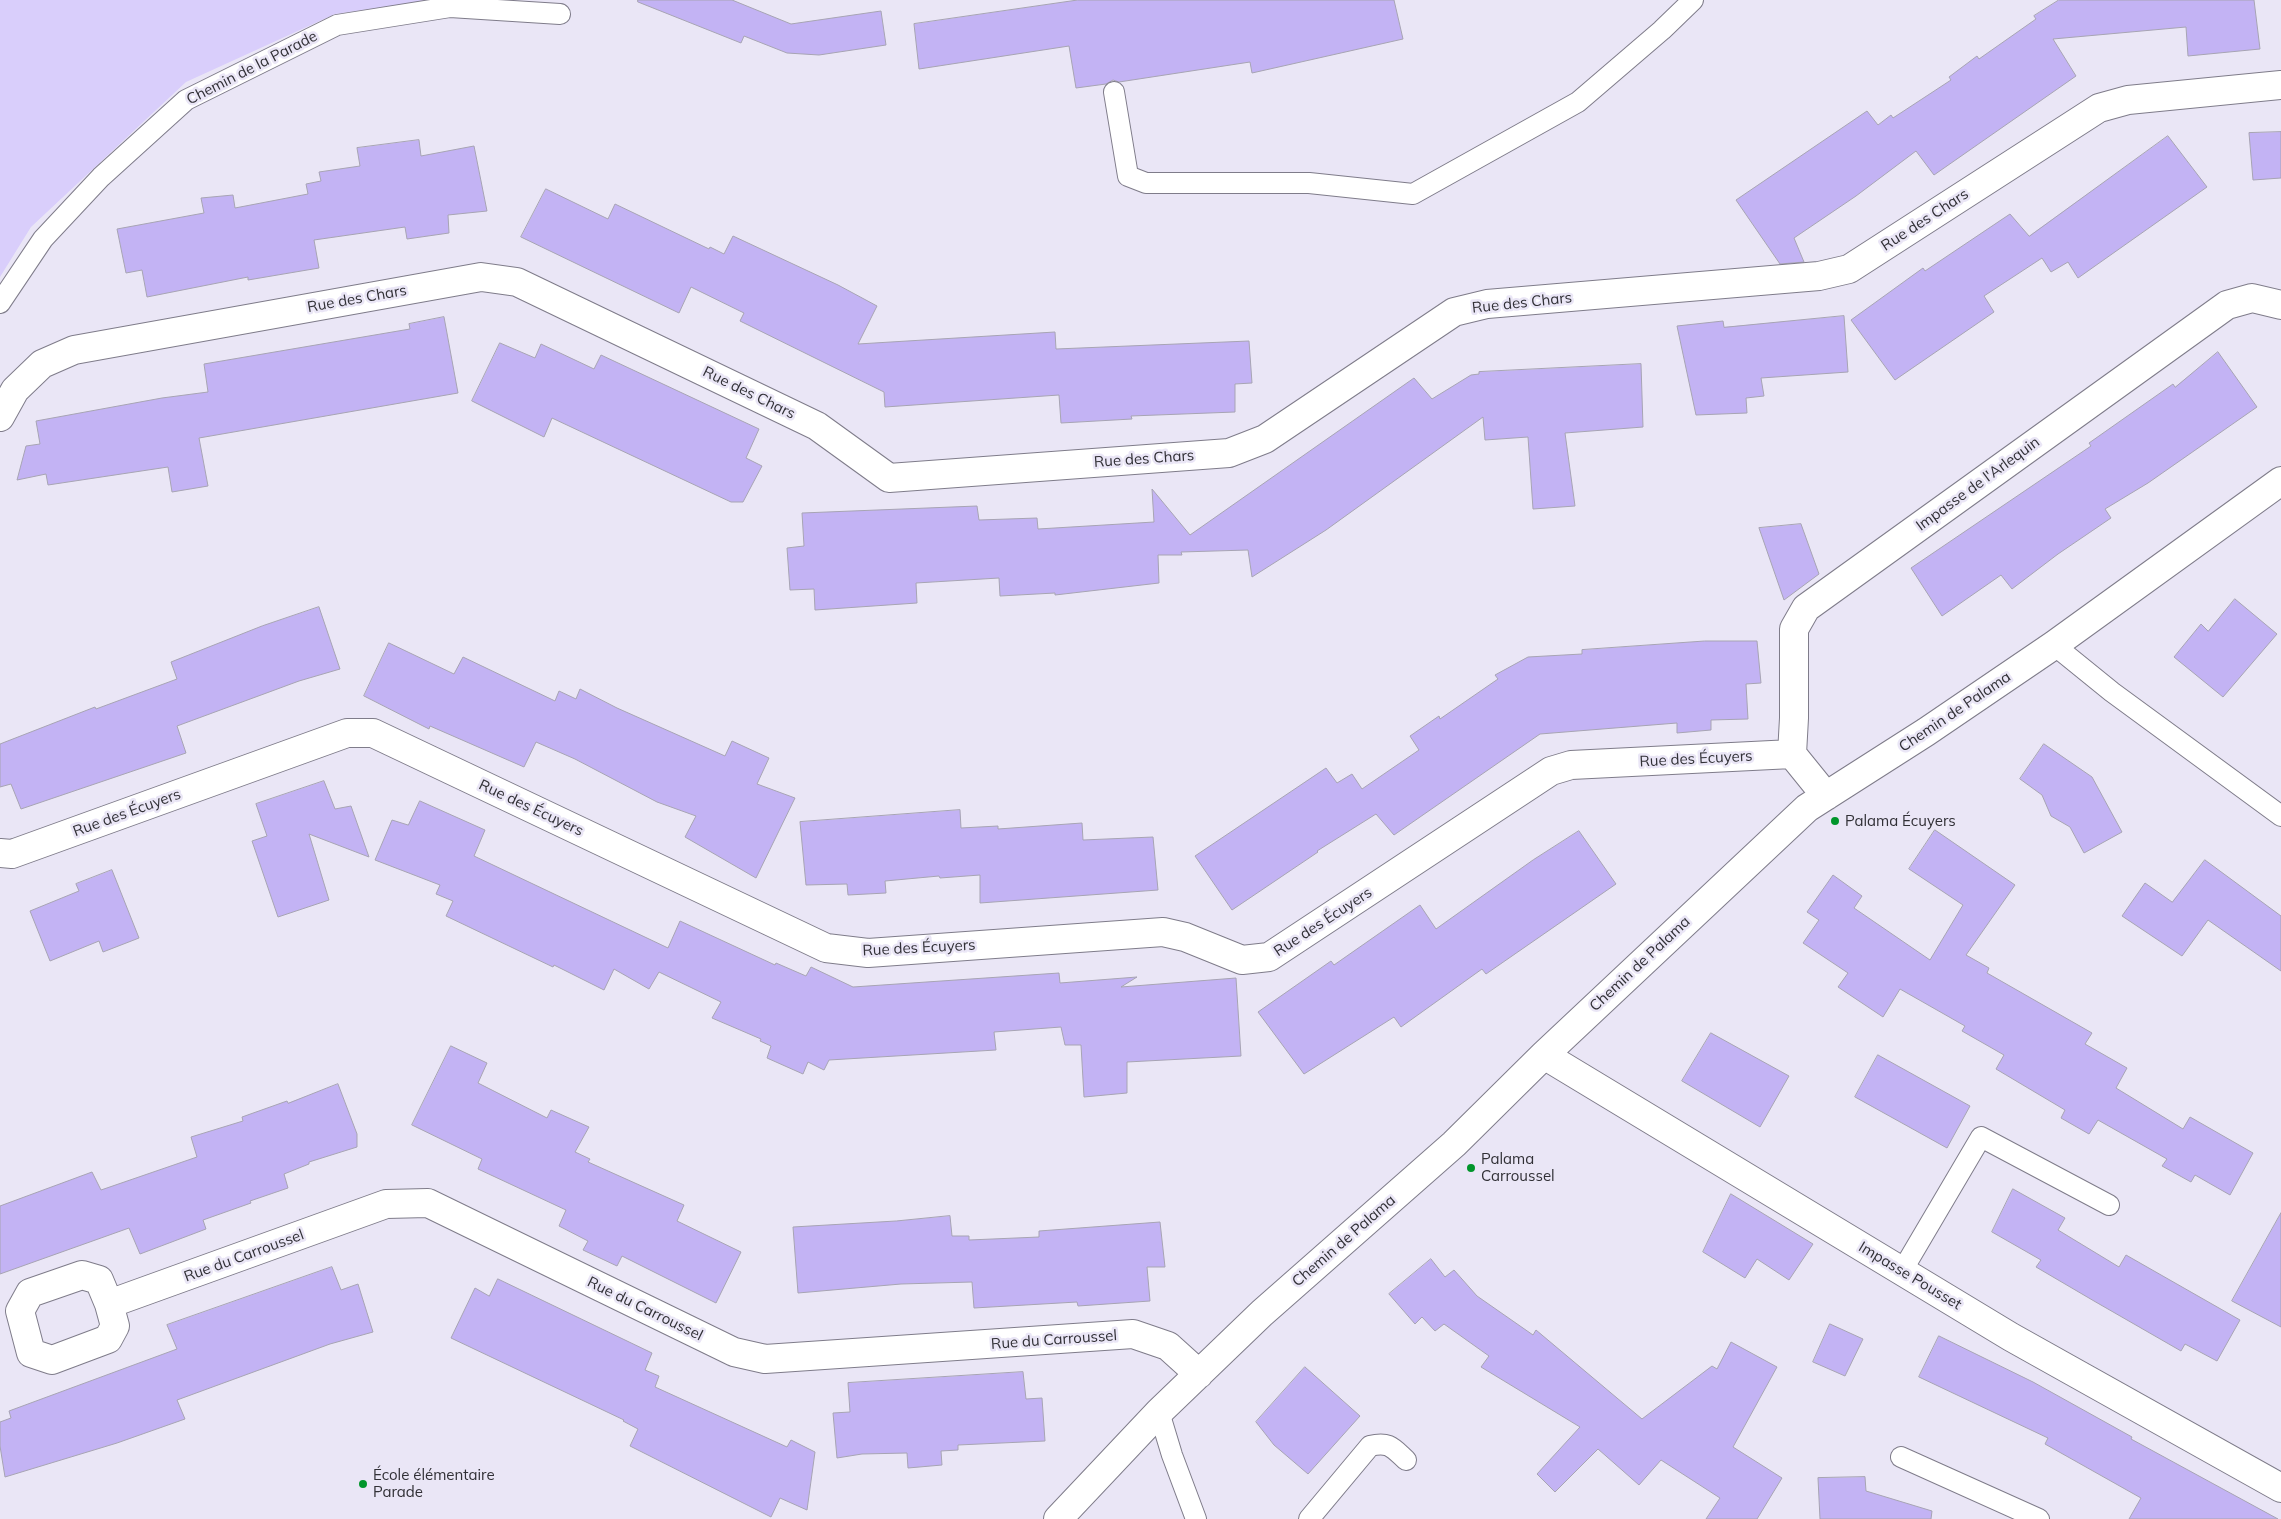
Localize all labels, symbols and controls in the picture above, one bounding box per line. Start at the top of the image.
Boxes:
street label: Chemin de la Parade [184,27,320,109]
street label: Rue des Chars [1878,185,1972,255]
street label: Rue des Chars [306,281,408,317]
street label: Rue des Chars [1471,289,1573,317]
street label: Rue des Chars [700,363,798,423]
street label: Impasse de l'Arlequin [1913,433,2043,535]
street label: Rue des Chars [1093,447,1195,471]
street label: Chemin de Palama [1896,668,2014,756]
street label: Rue des Écuyers [1639,747,1753,771]
street label: Rue des Écuyers [476,776,586,840]
street label: Rue des Écuyers [71,785,183,841]
place label: Palama Écuyers [1845,812,1956,830]
marker: Palama Écuyers [1829,815,1841,827]
street label: Rue des Écuyers [1271,884,1375,960]
street label: Chemin de Palama [1586,913,1694,1015]
street label: Rue des Écuyers [862,936,976,960]
place label: Palama Carroussel [1481,1150,1555,1185]
marker: Palama Carroussel [1465,1162,1477,1174]
street label: Chemin de Palama [1289,1191,1399,1291]
street label: Rue du Carroussel [182,1226,306,1286]
street label: Impasse Pousset [1855,1238,1965,1314]
street label: Rue du Carroussel [584,1273,706,1345]
street label: Rue du Carroussel [990,1327,1118,1353]
place label: École élémentaire Parade [373,1466,495,1501]
marker: École élémentaire Parade [357,1478,369,1490]

